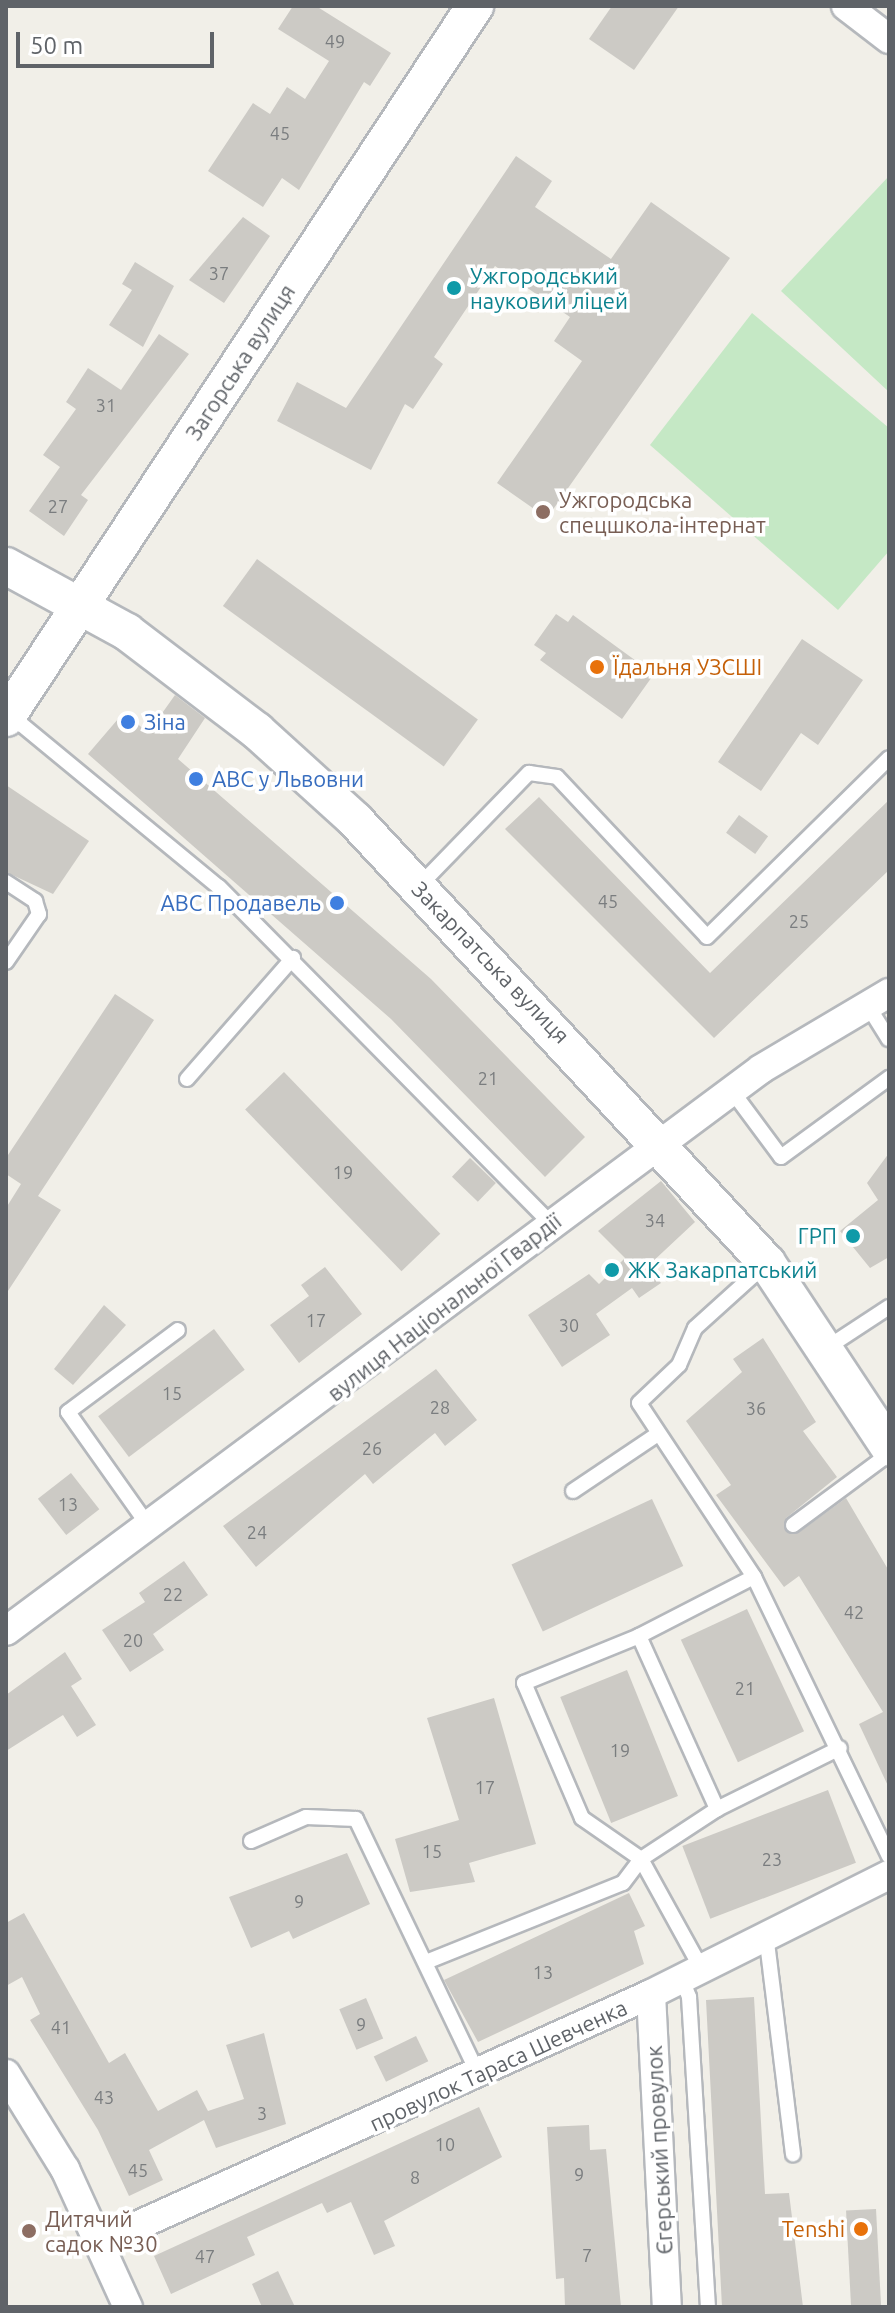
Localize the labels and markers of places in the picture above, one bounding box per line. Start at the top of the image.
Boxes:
place label: Ужгородський науковий ліцей [470,262,628,314]
marker: Ужгородський науковий ліцей [445,279,463,297]
place label: Ужгородська спецшкола-інтернат [559,486,766,538]
marker: Ужгородська спецшкола-інтернат [534,503,552,521]
place label: Їдальня УЗСШІ [613,654,762,680]
marker: Їдальня УЗСШІ [588,658,606,676]
place label: Зіна [144,709,186,735]
marker: Зіна [119,713,137,731]
place label: ABC у Львовни [212,766,364,792]
marker: ABC у Львовни [187,770,205,788]
place label: ABC Продавель [161,890,321,916]
marker: ABC Продавель [328,894,346,912]
place label: ГРП [798,1223,837,1249]
marker: ГРП [844,1227,862,1245]
place label: ЖК Закарпатський [628,1257,817,1283]
marker: ЖК Закарпатський [603,1261,621,1279]
place label: Дитячий садок №30 [45,2205,158,2256]
place label: Tenshi [782,2216,845,2242]
marker: Tenshi [852,2220,870,2238]
marker: Дитячий садок №30 [20,2222,38,2240]

